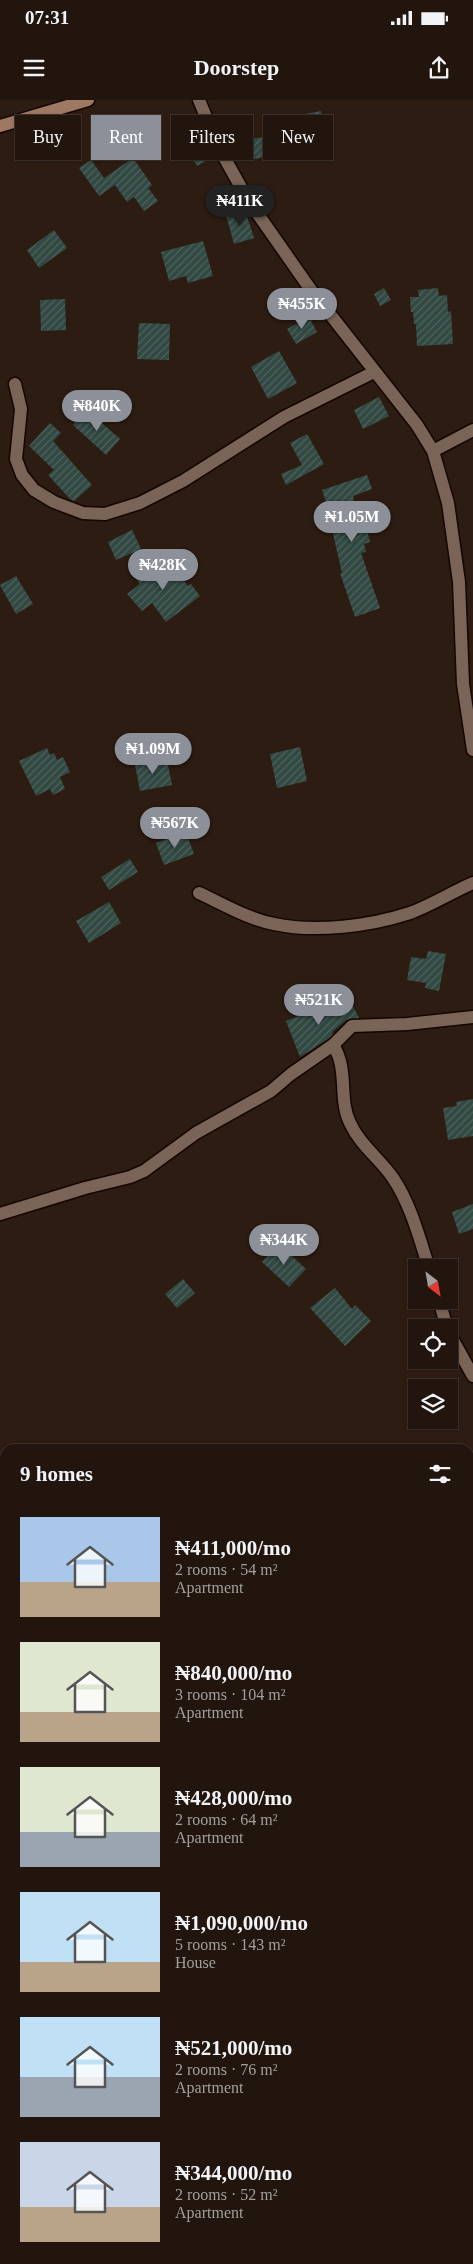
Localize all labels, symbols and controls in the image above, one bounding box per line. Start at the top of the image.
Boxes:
text: 07:31 [25,7,69,28]
icon: menu [20,54,48,82]
icon: share [425,54,453,82]
text: Doorstep [194,55,279,80]
chip: Buy [15,115,81,160]
chip: Rent [91,115,161,160]
chip: Filters [171,115,253,160]
chip: New [263,115,333,160]
pin: ₦411K [205,184,275,227]
text: ₦411K [216,192,264,209]
pin: ₦455K [267,288,337,330]
text: ₦455K [278,295,326,312]
pin: ₦840K [62,390,132,432]
text: ₦840K [73,397,121,414]
pin: ₦1.05M [311,500,393,543]
text: ₦1.05M [325,508,379,525]
pin: ₦428K [128,548,198,591]
text: ₦428K [139,556,187,573]
pin: ₦1.09M [112,732,194,775]
text: ₦1.09M [126,740,180,757]
pin: ₦567K [140,806,210,849]
text: ₦567K [151,814,199,831]
pin: ₦521K [284,984,354,1026]
text: ₦521K [295,991,343,1008]
pin: ₦344K [249,1224,319,1266]
text: ₦344K [260,1231,308,1248]
north arrow [408,1259,458,1309]
map controls [408,1259,458,1429]
button: locate [408,1319,458,1369]
button: layers [408,1379,458,1429]
icon: filters [426,1460,454,1488]
text: 9 homes [20,1462,93,1486]
text: ₦411,000/mo [175,1536,291,1560]
icon: home [60,1537,120,1597]
text: 2 rooms · 54 m² [175,1561,278,1578]
text: Apartment [175,1579,243,1596]
text: ₦840,000/mo [175,1661,292,1685]
icon: home [60,1662,120,1722]
text: 3 rooms · 104 m² [175,1686,286,1703]
text: Apartment [175,1704,243,1721]
text: ₦428,000/mo [175,1786,292,1810]
icon: home [60,1787,120,1847]
text: 2 rooms · 64 m² [175,1811,278,1828]
text: Apartment [175,1829,243,1846]
text: ₦1,090,000/mo [175,1911,308,1935]
icon: home [60,1912,120,1972]
text: 5 rooms · 143 m² [175,1936,286,1953]
text: House [175,1954,216,1971]
text: ₦521,000/mo [175,2036,292,2060]
icon: home [60,2037,120,2097]
text: 2 rooms · 76 m² [175,2061,278,2078]
text: Apartment [175,2079,243,2096]
text: ₦344,000/mo [175,2161,292,2185]
icon: home [60,2162,120,2222]
text: 2 rooms · 52 m² [175,2186,278,2203]
text: Apartment [175,2204,243,2221]

